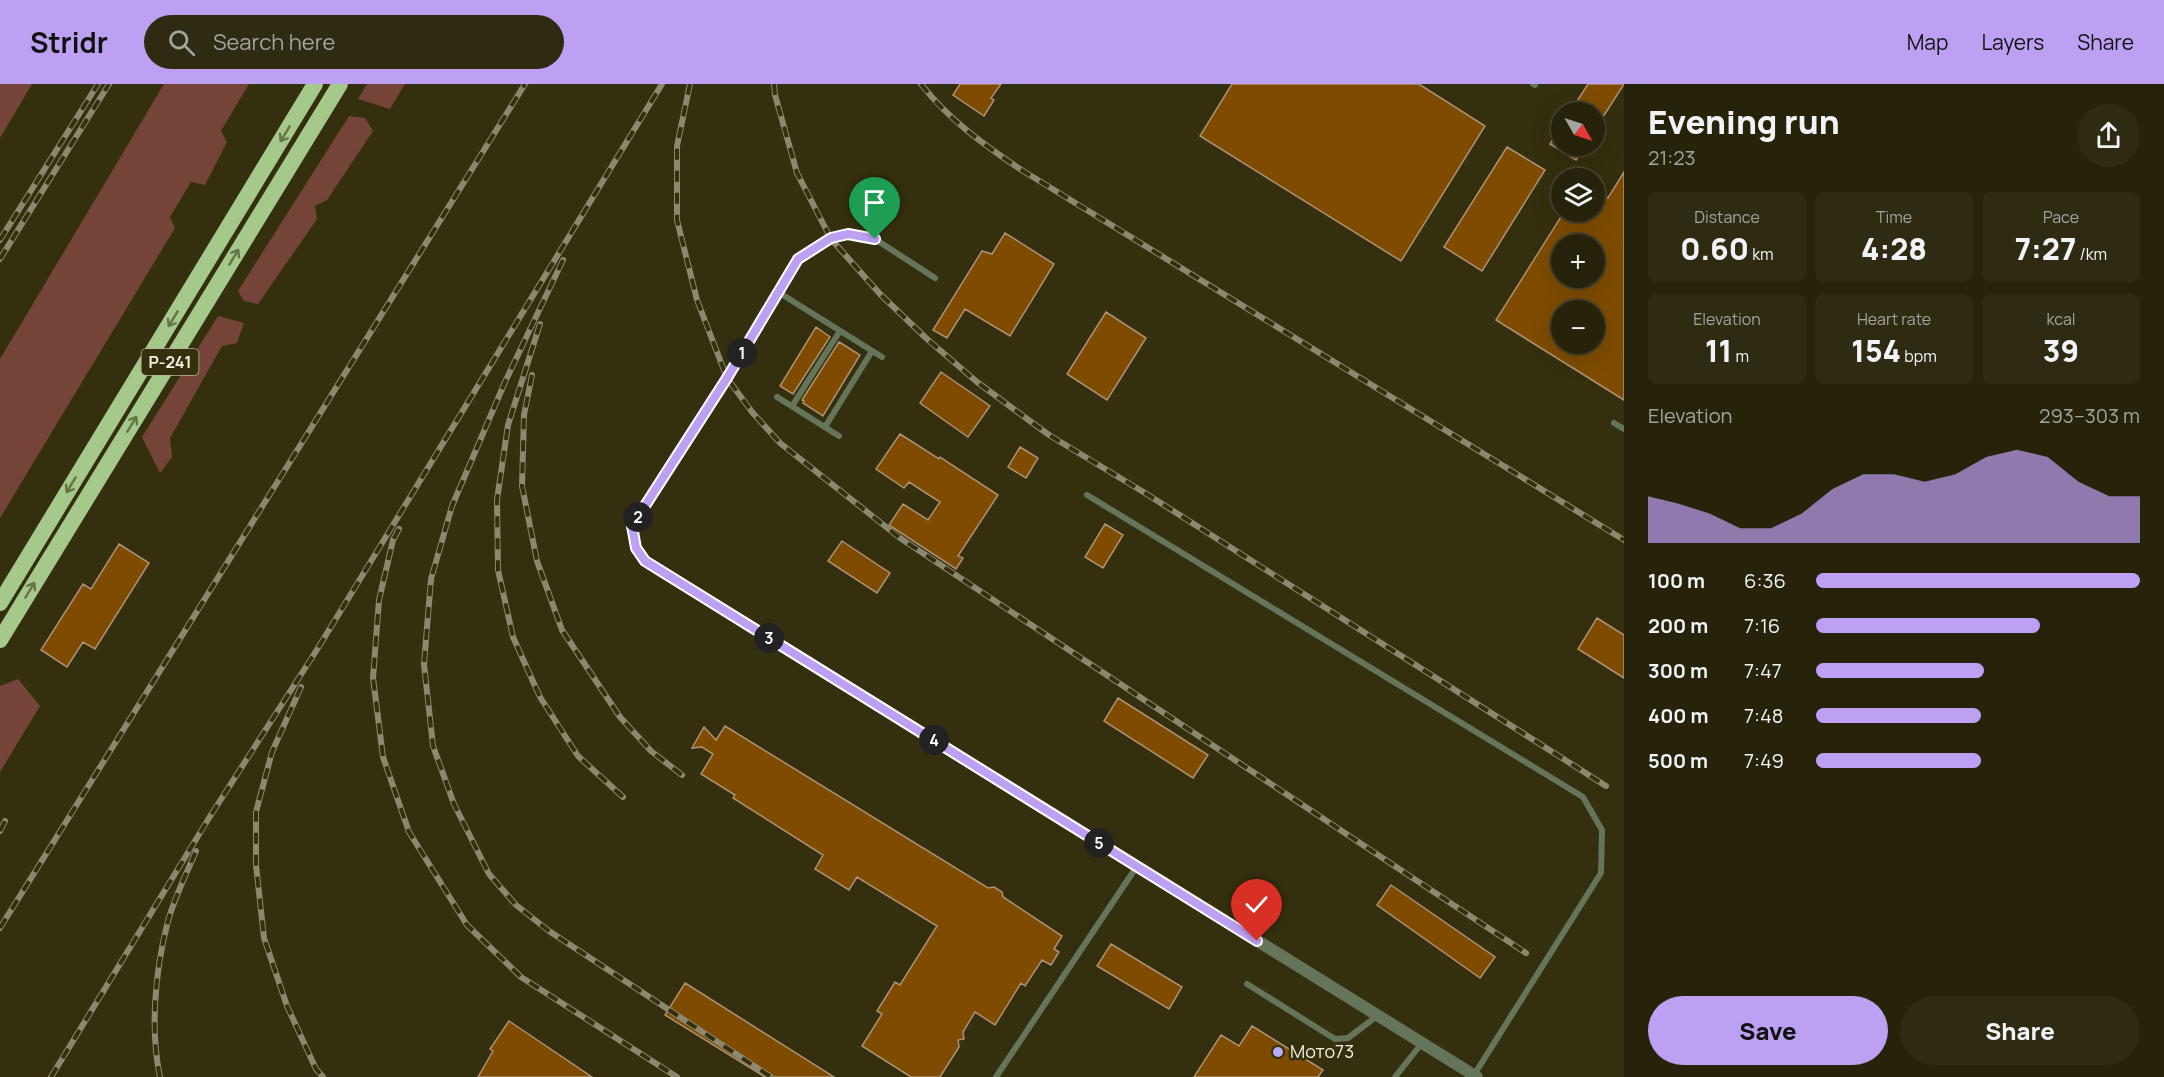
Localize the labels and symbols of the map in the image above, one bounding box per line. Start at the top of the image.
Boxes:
north arrow [1551,102,1605,156]
one-way arrow [279,125,291,142]
pin [849,177,900,239]
one-way arrow [228,249,240,266]
one-way arrow [166,310,179,327]
pin: 1 [727,338,757,368]
road number: Р-241 [142,349,198,375]
one-way arrow [127,416,139,433]
one-way arrow [65,476,77,493]
pin: 2 [623,502,653,532]
one-way arrow [25,582,37,599]
pin: 3 [754,623,784,653]
pin: 4 [919,725,949,755]
pin: 5 [1084,828,1114,858]
pin [1231,879,1282,941]
place label: Мото73 [1290,1039,1354,1063]
marker: Мото73 [1271,1045,1285,1059]

